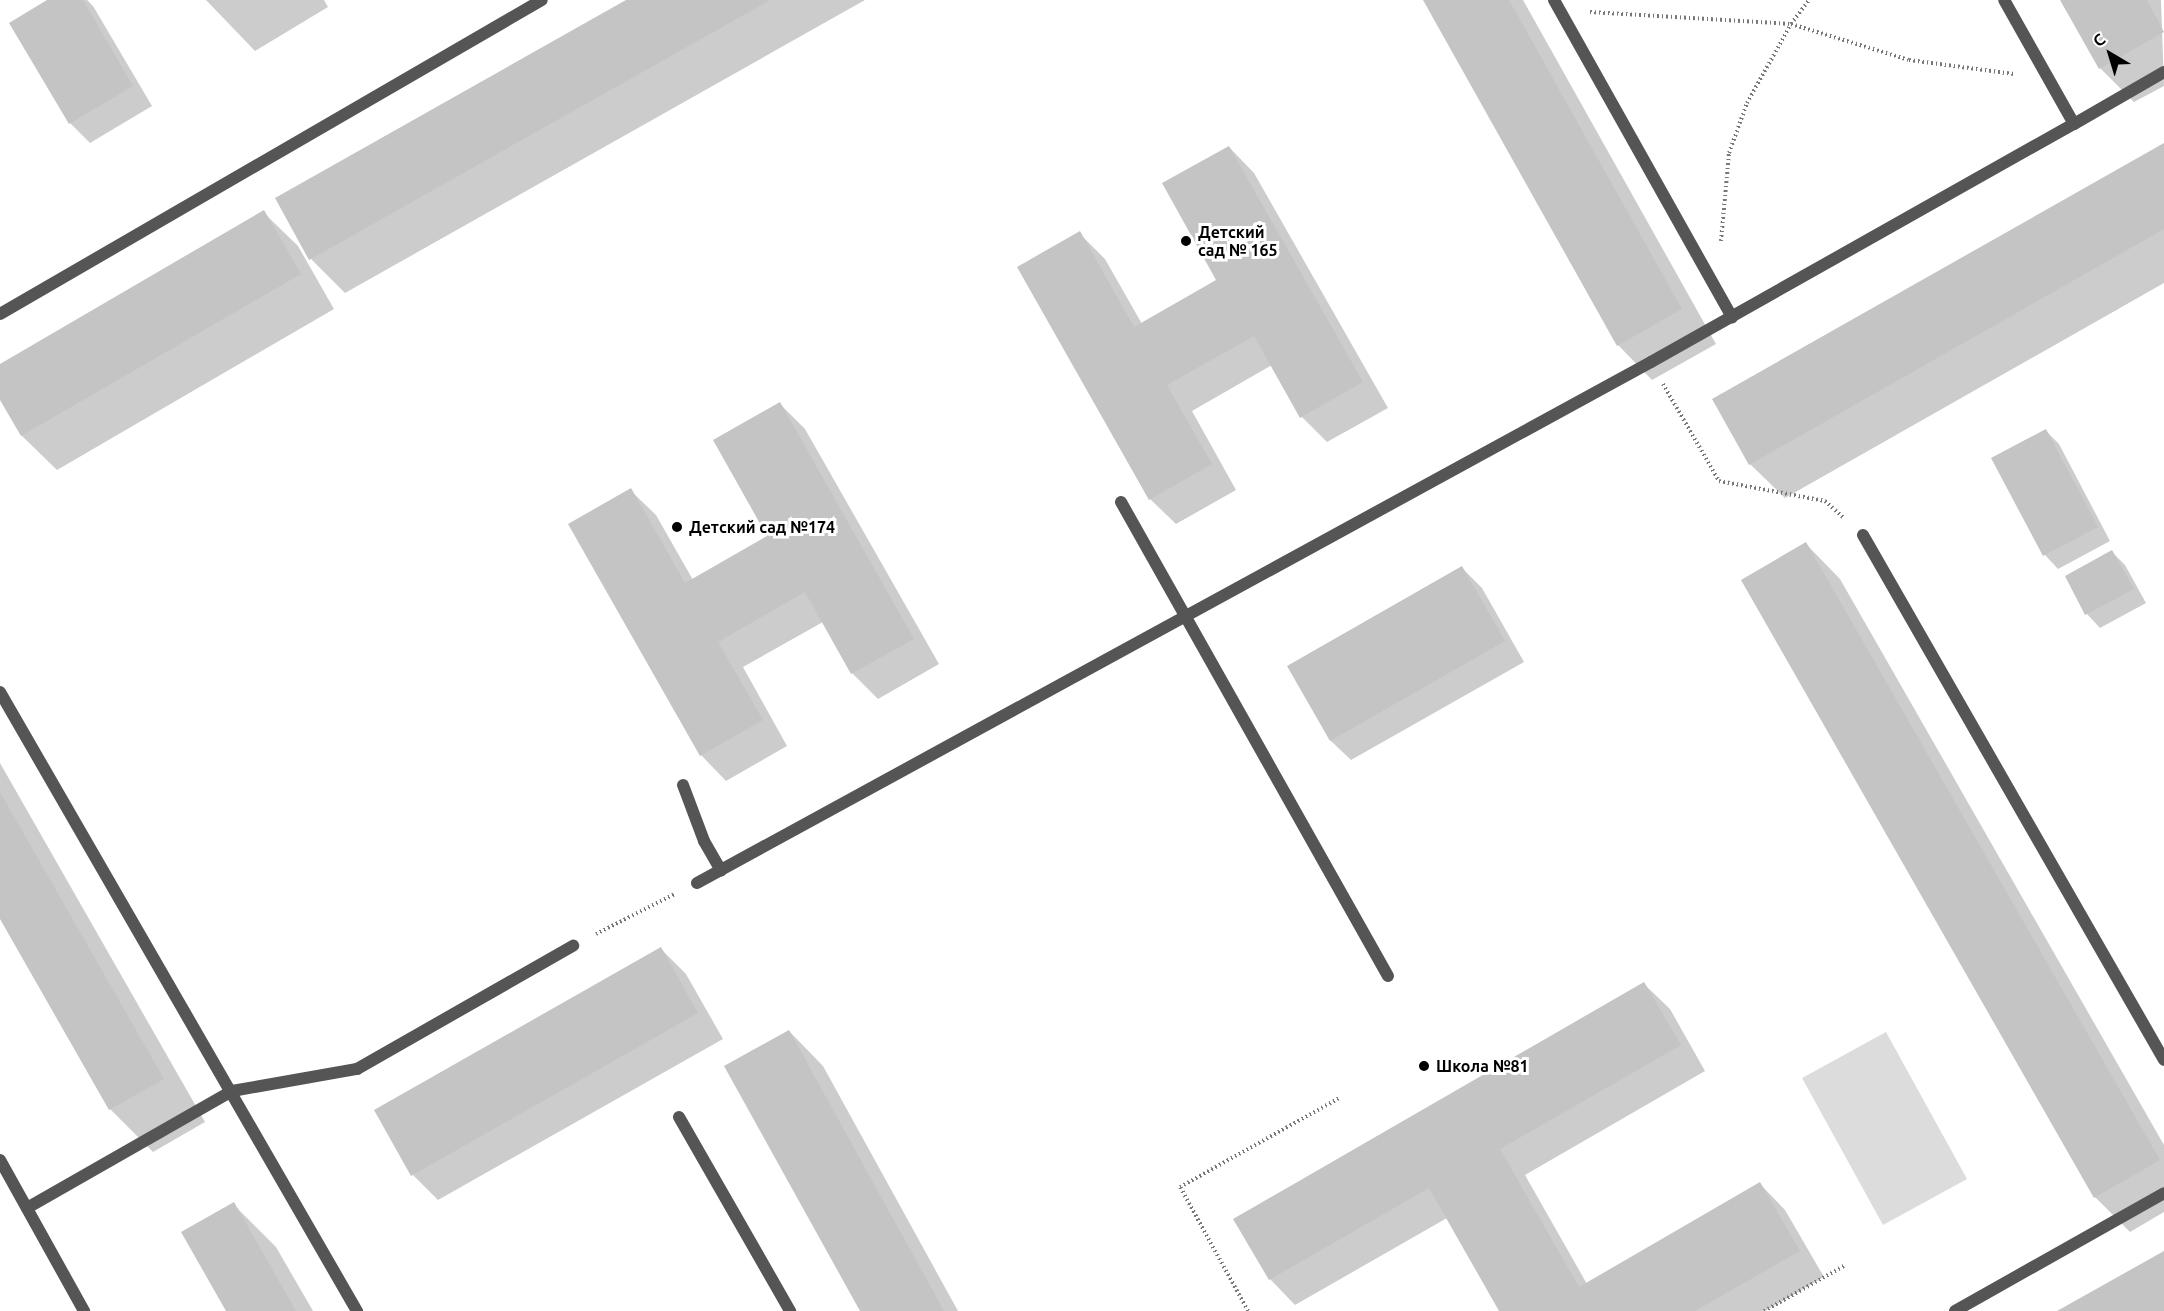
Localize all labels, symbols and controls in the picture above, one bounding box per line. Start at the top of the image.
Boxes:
north arrow [2080,24,2140,84]
text: С [2089,30,2108,50]
place label: Детский сад № 165 [1198,222,1278,260]
marker: Детский сад № 165 [1179,234,1193,248]
place label: Детский сад №174 [689,517,835,537]
marker: Детский сад №174 [670,520,684,534]
place label: Школа №81 [1436,1056,1529,1076]
marker: Школа №81 [1417,1059,1431,1073]

